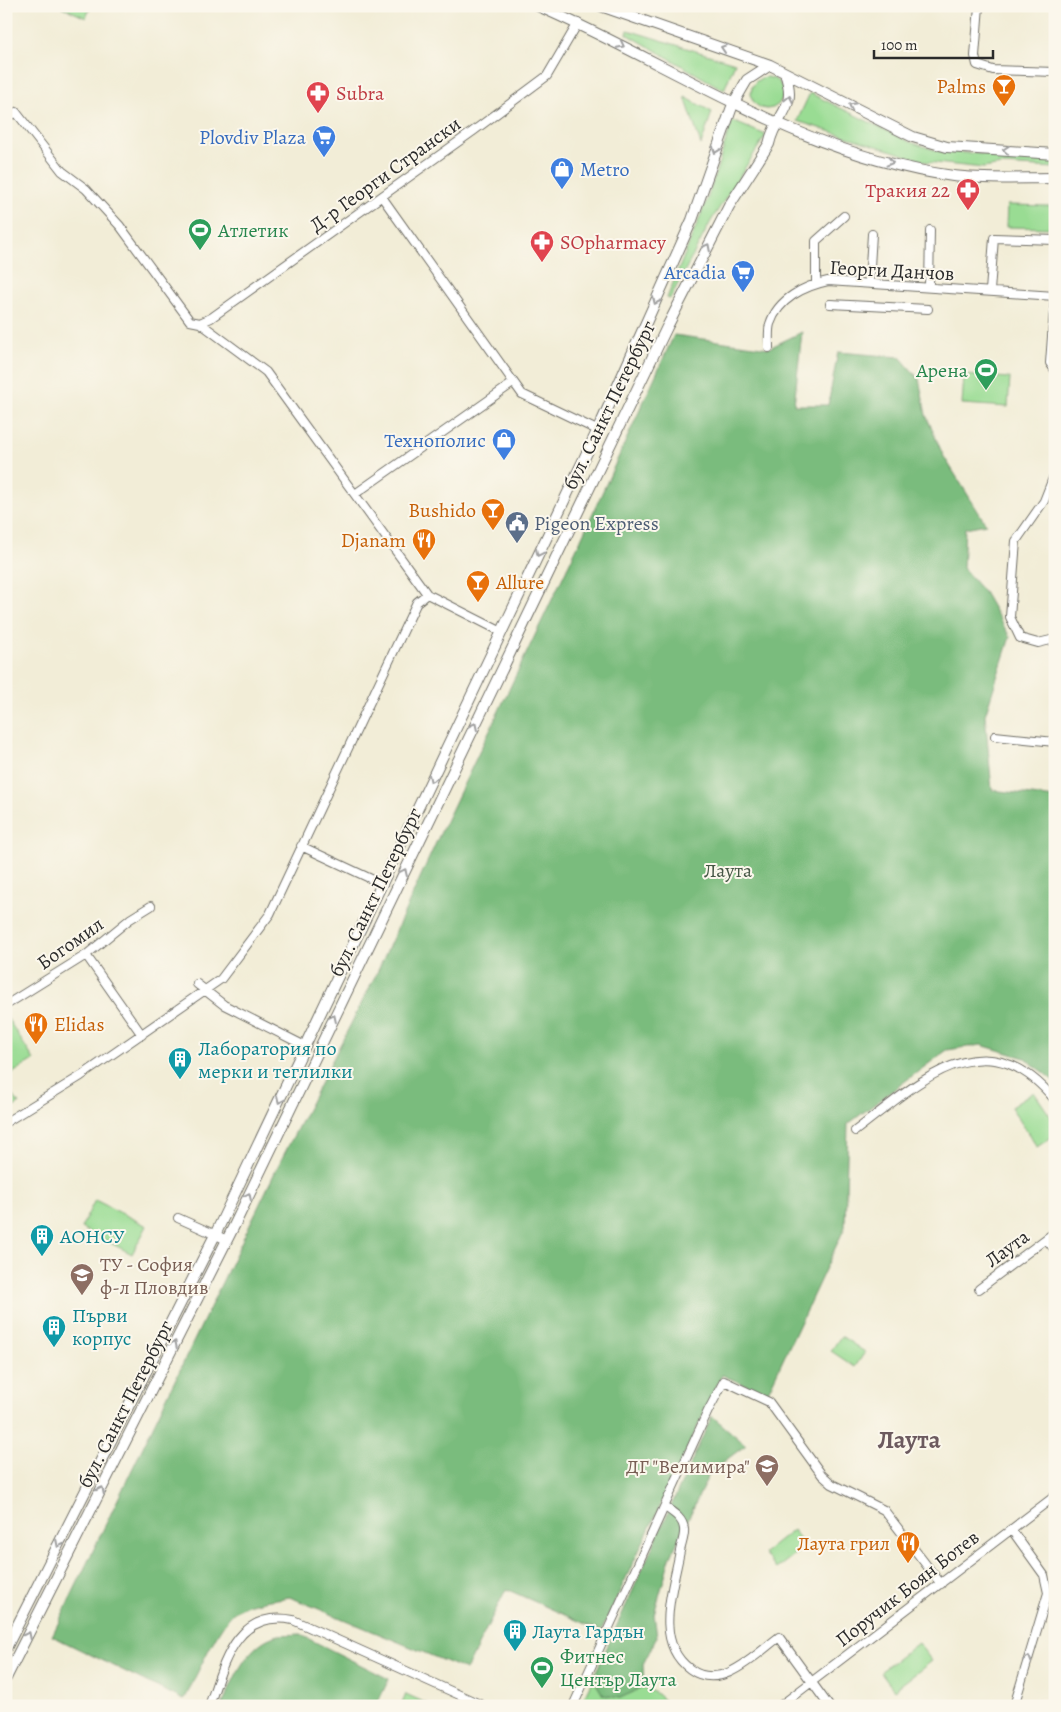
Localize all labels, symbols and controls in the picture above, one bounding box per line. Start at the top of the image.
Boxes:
scale bar [874,28,992,60]
text: 100 m [881,35,918,55]
one-way arrow [616,39,625,49]
one-way arrow [720,43,729,53]
place label: Palms [937,73,986,100]
bar icon: Palms [991,73,1017,107]
pharmacy icon: Subra [305,80,331,114]
place label: Subra [336,80,385,107]
one-way arrow [783,94,793,103]
one-way arrow [849,102,858,112]
street label: Д-р Георги Странски [304,110,466,238]
place label: Plovdiv Plaza [199,124,307,151]
supermarket icon: Plovdiv Plaza [311,124,337,158]
one-way arrow [712,145,722,154]
one-way arrow [1002,145,1010,156]
shop icon: Metro [549,156,575,190]
place label: Metro [580,156,630,183]
one-way arrow [886,156,895,167]
place label: Тракия 22 [865,177,950,204]
pharmacy icon: Тракия 22 [955,177,981,211]
sports icon: Атлетик [187,217,213,251]
place label: Атлетик [217,217,289,244]
pharmacy icon: SOpharmacy [529,229,555,263]
place label: SOpharmacy [560,229,667,256]
one-way arrow [701,243,711,252]
street label: Георги Данчов [829,254,955,287]
place label: Arcadia [663,259,727,286]
supermarket icon: Arcadia [730,259,756,293]
one-way arrow [651,296,662,305]
street label: бул. Санкт Петербург [557,316,662,494]
place label: Арена [915,357,969,384]
sports icon: Арена [973,357,999,391]
place label: Технополис [384,427,486,454]
shop icon: Технополис [491,427,517,461]
place label: Bushido [408,497,476,524]
bar icon: Bushido [480,497,506,531]
public building icon: Pigeon Express [504,510,530,544]
place label: Pigeon Express [534,510,659,537]
place label: Djanam [341,527,406,554]
restaurant icon: Djanam [411,527,437,561]
one-way arrow [535,548,546,557]
bar icon: Allure [465,569,491,603]
place label: Allure [495,569,544,596]
one-way arrow [468,722,478,731]
one-way arrow [428,774,438,783]
street label: бул. Санкт Петербург [323,803,428,981]
park label: Лаута [704,857,753,884]
one-way arrow [398,868,408,877]
street label: Богомил [32,911,109,976]
restaurant icon: Elidas [23,1011,49,1045]
place label: Elidas [54,1011,104,1038]
one-way arrow [327,1015,337,1024]
place label: Лаборатория по мерки и теглилки [198,1035,353,1085]
building icon: Лаборатория по мерки и теглилки [167,1046,193,1080]
one-way arrow [276,1095,286,1104]
one-way arrow [242,1193,252,1202]
building icon: АОНСУ [29,1223,55,1257]
place label: АОНСУ [59,1223,125,1250]
street label: Лаута [980,1223,1036,1274]
place label: ТУ - София ф-л Пловдив [100,1251,208,1301]
school or university icon: ТУ - София ф-л Пловдив [69,1262,95,1296]
place label: Първи корпус [72,1302,131,1352]
building icon: Първи корпус [41,1314,67,1348]
street label: бул. Санкт Петербург [71,1315,180,1493]
one-way arrow [168,1340,178,1349]
district label: Лаута [877,1423,941,1457]
place label: ДГ "Велимира" [626,1453,750,1480]
school or university icon: ДГ "Велимира" [754,1453,780,1487]
one-way arrow [95,1486,105,1495]
street label: Поручик Боян Ботев [830,1524,985,1653]
place label: Лаута грил [797,1530,890,1557]
restaurant icon: Лаута грил [895,1530,921,1564]
one-way arrow [55,1539,65,1548]
building icon: Лаута Гардън [502,1618,528,1652]
place label: Лаута Гардън [532,1618,644,1645]
one-way arrow [22,1631,32,1640]
place label: Фитнес Център Лаута [560,1643,678,1693]
sports icon: Фитнес Център Лаута [529,1655,555,1689]
one-way arrow [1022,1655,1032,1664]

